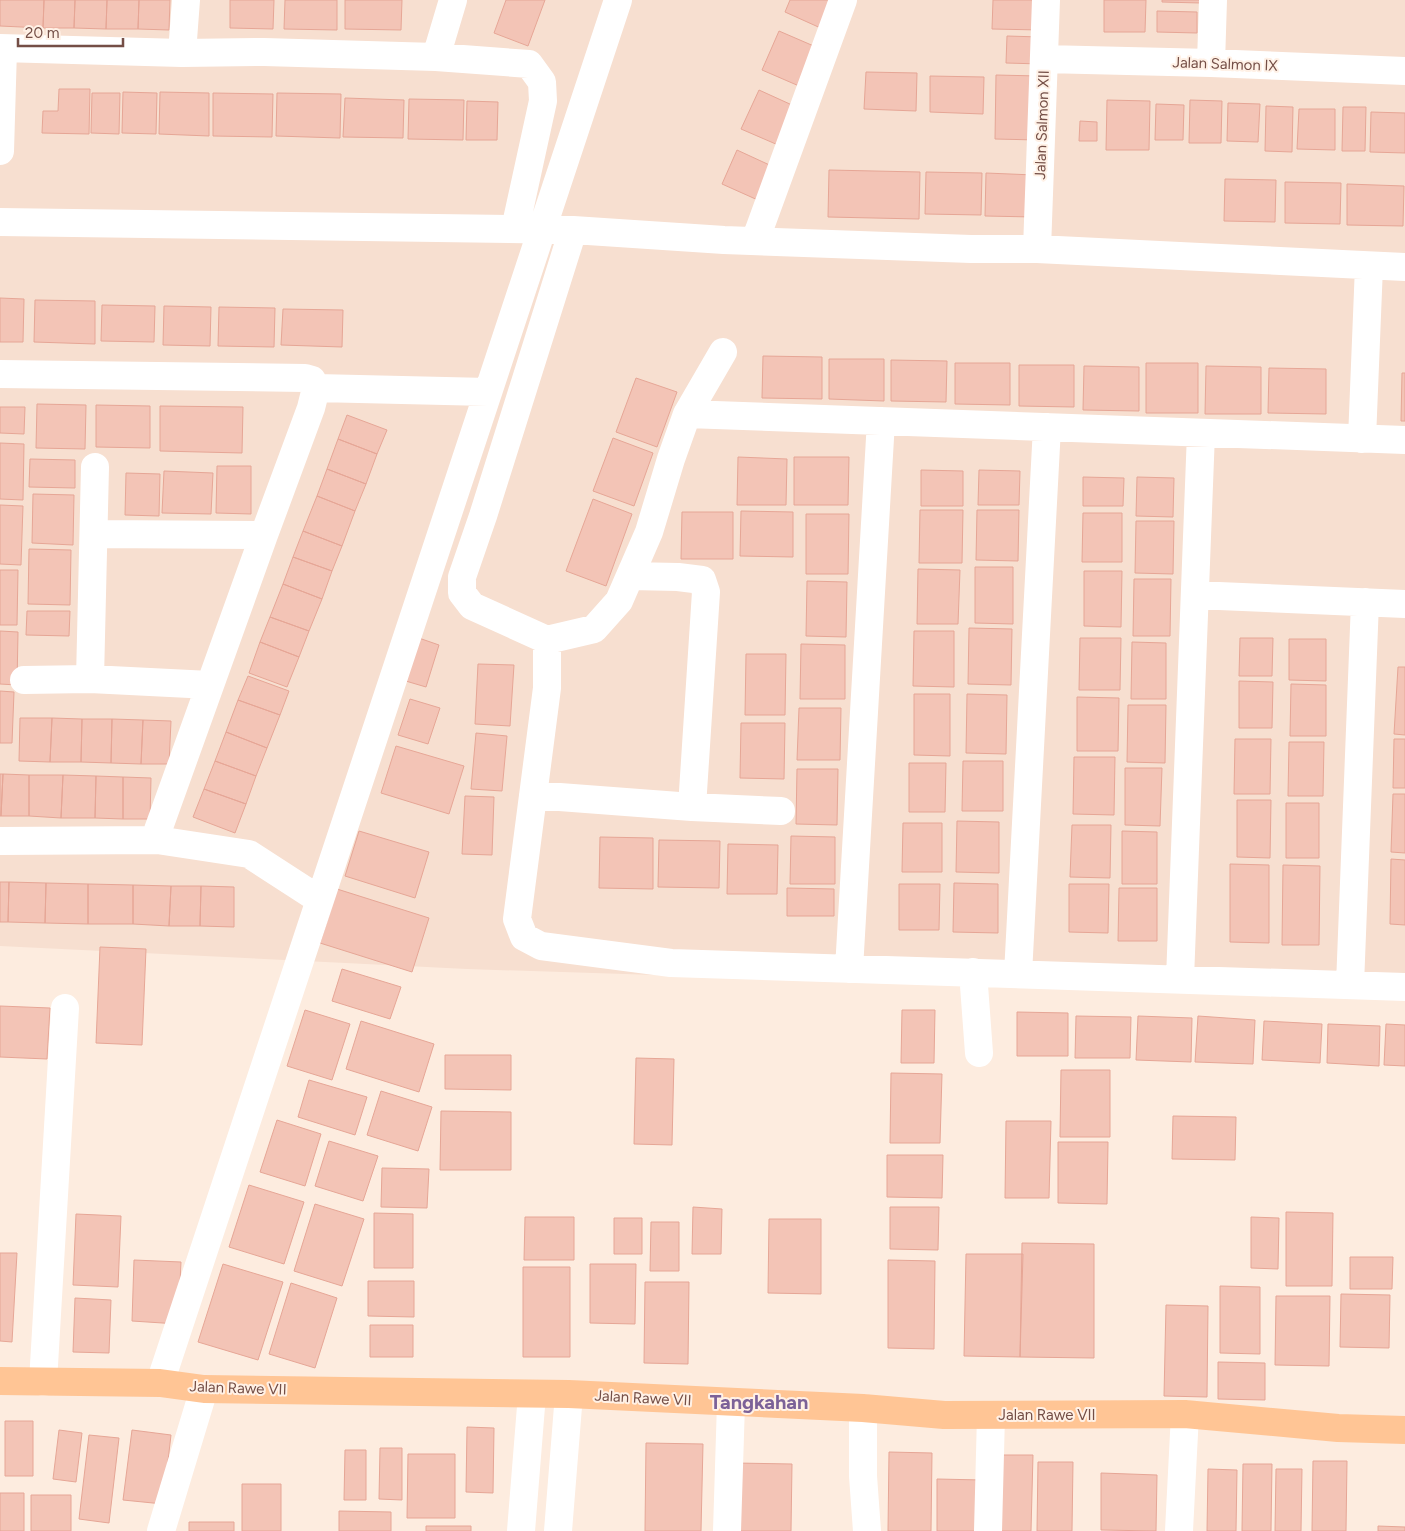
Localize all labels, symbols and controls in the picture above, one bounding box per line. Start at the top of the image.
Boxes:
scale bar [18,15,122,47]
text: 20 m [25,24,59,42]
street label: Jalan Salmon IX [1172,53,1279,75]
street label: Jalan Salmon XII [1031,70,1053,180]
street label: Jalan Rawe VII [189,1377,287,1399]
street label: Jalan Rawe VII [594,1386,692,1410]
district label: Tangkahan [710,1390,808,1414]
street label: Jalan Rawe VII [998,1406,1096,1424]

